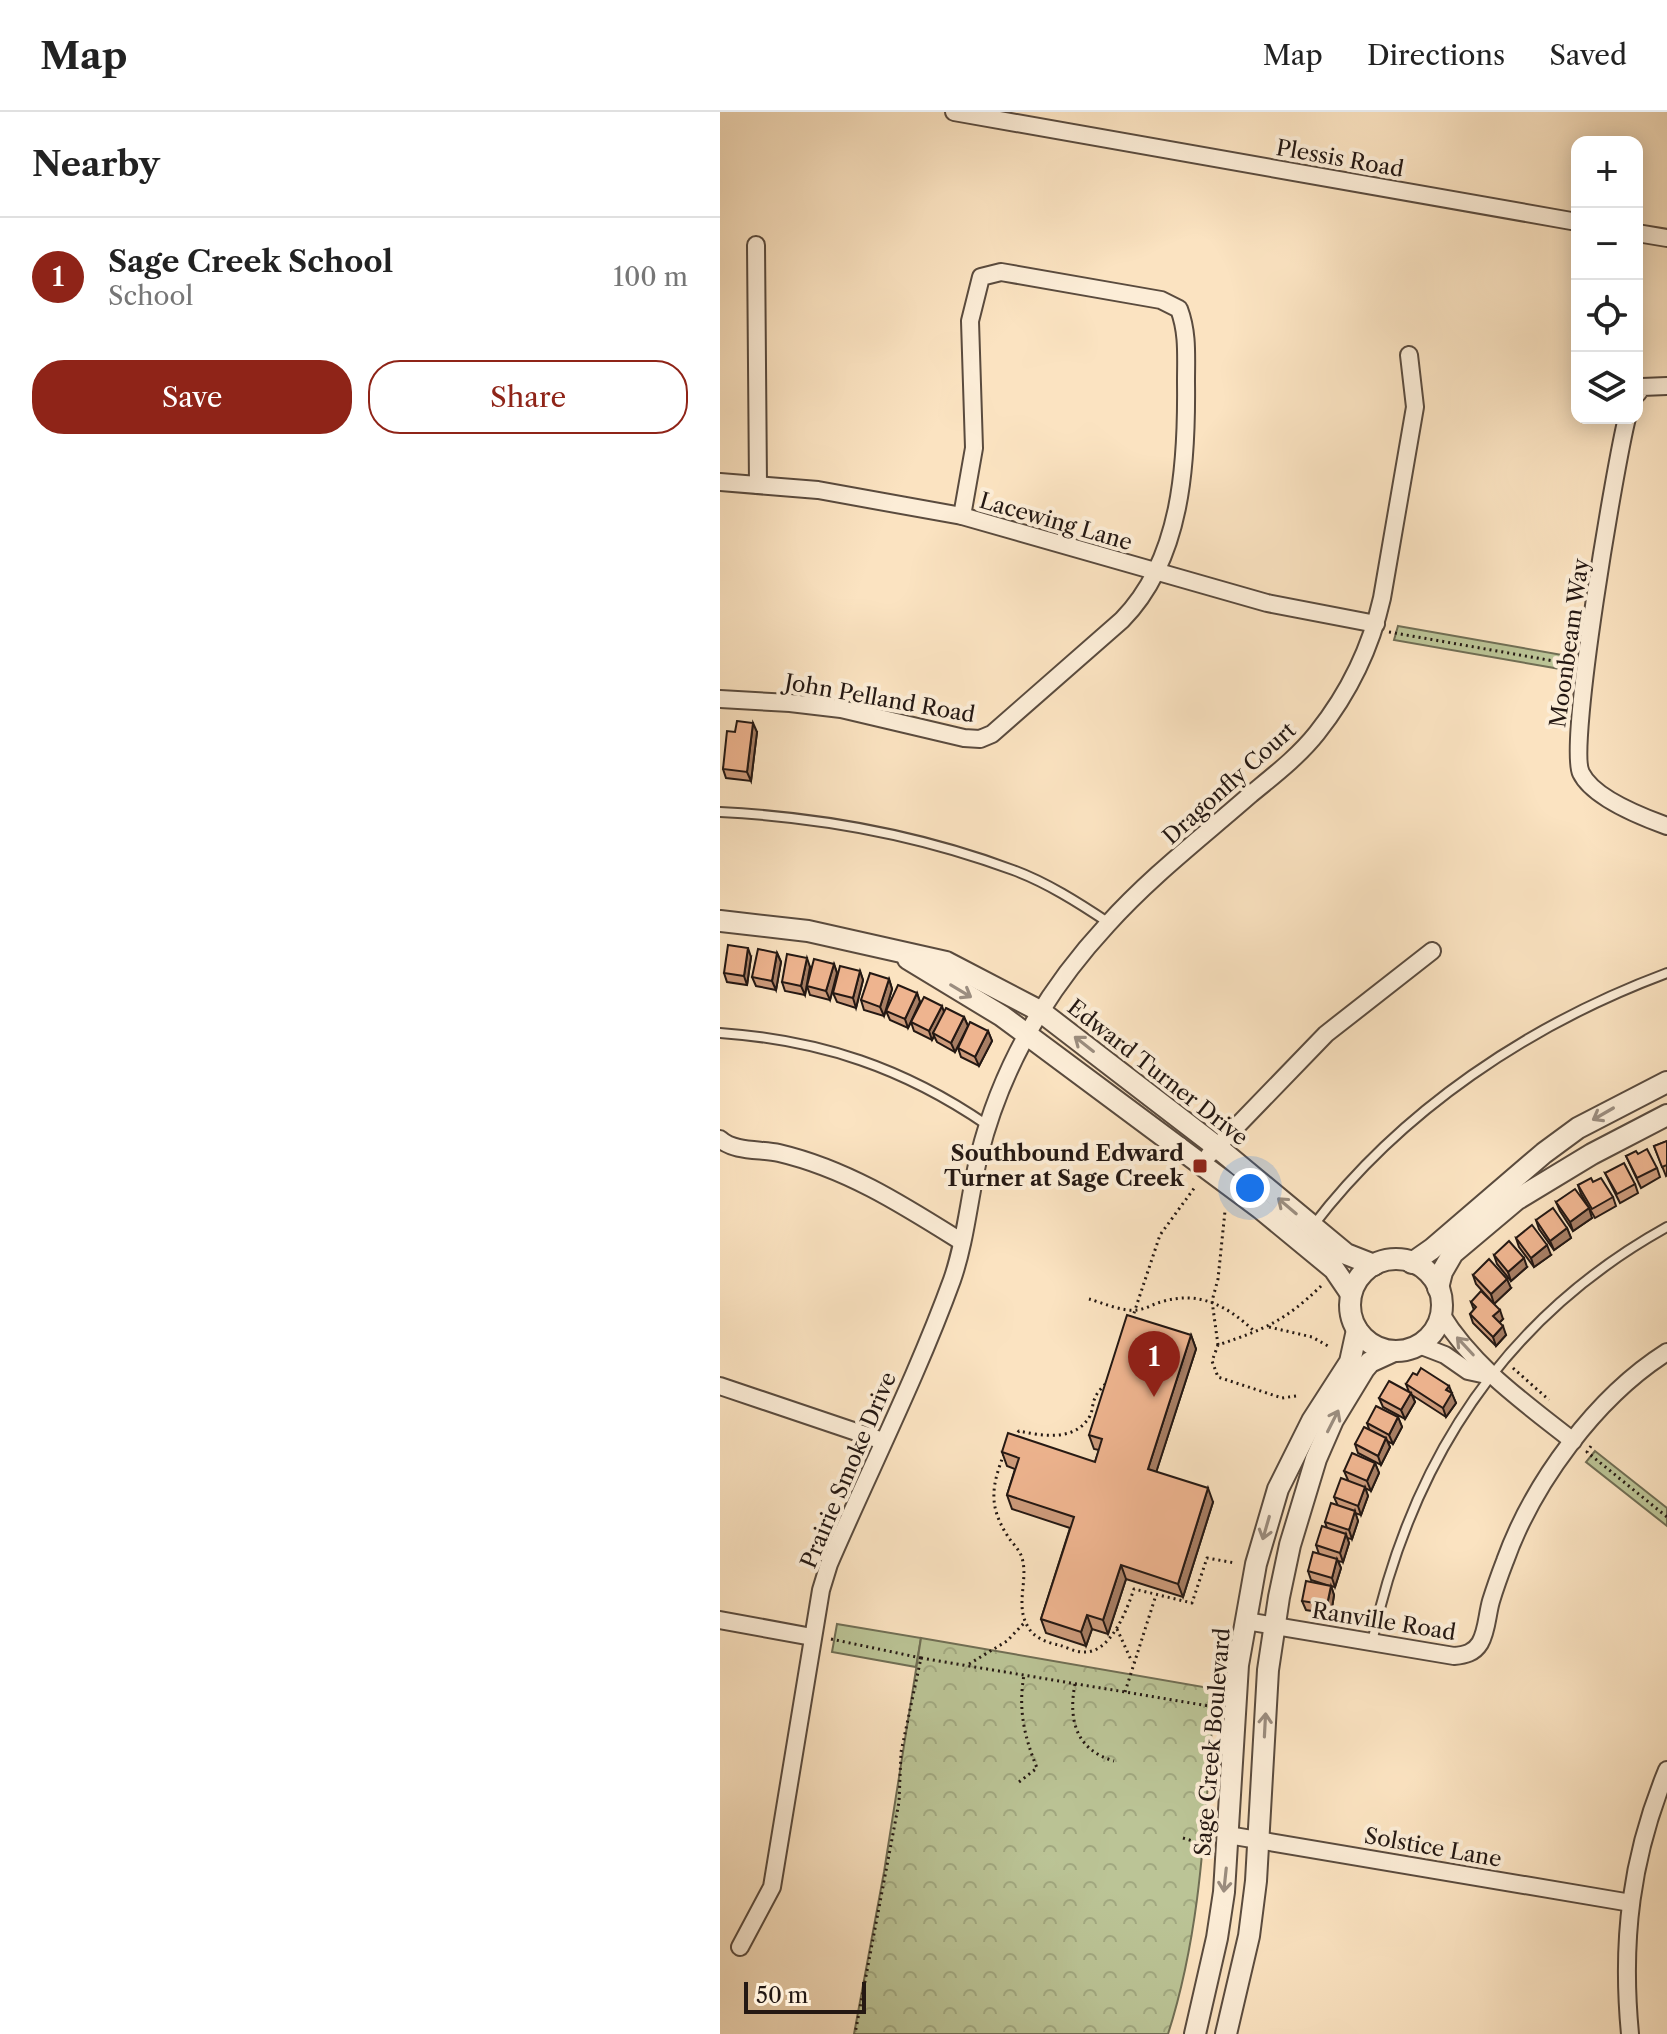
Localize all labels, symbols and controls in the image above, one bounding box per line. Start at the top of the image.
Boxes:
text: Map [40,32,128,79]
text: Map [1263,38,1323,72]
text: Directions [1367,38,1505,72]
text: Saved [1549,38,1627,72]
street label: Plessis Road [1274,134,1406,183]
map controls [1571,136,1643,424]
button: + [1571,136,1643,208]
text: Nearby [32,143,160,185]
button: − [1571,208,1643,280]
text: Sage Creek School [108,243,393,280]
text: 1 [52,261,64,293]
text: 100 m [613,261,688,293]
text: School [108,280,193,312]
button: locate [1571,280,1643,352]
button: layers [1571,352,1643,424]
button: Save [32,360,352,434]
button: Share [368,360,688,434]
street label: Lacewing Lane [976,487,1135,556]
street label: Moonbeam Way [1544,556,1595,729]
street label: John Pelland Road [780,668,977,729]
street label: Dragonfly Court [1157,716,1302,850]
one-way arrow [949,983,972,999]
street label: Edward Turner Drive [1062,994,1253,1151]
one-way arrow [1073,1036,1095,1053]
one-way arrow [1592,1106,1615,1122]
place label: Southbound Edward Turner at Sage Creek [944,1140,1185,1192]
marker: Southbound Edward Turner at Sage Creek [1191,1157,1209,1175]
your location [1230,1168,1270,1208]
one-way arrow [1277,1198,1297,1216]
pin: 1 [1128,1331,1180,1397]
one-way arrow [1455,1336,1474,1356]
street label: Prairie Smoke Drive [795,1368,902,1572]
one-way arrow [1326,1410,1341,1434]
one-way arrow [1258,1515,1272,1540]
street label: Ranville Road [1310,1597,1458,1646]
street label: Sage Creek Boulevard [1189,1627,1236,1857]
one-way arrow [1258,1712,1273,1739]
street label: Solstice Lane [1362,1822,1504,1873]
one-way arrow [1217,1866,1232,1893]
scale bar [744,1978,866,2014]
text: 50 m [756,1982,808,2009]

